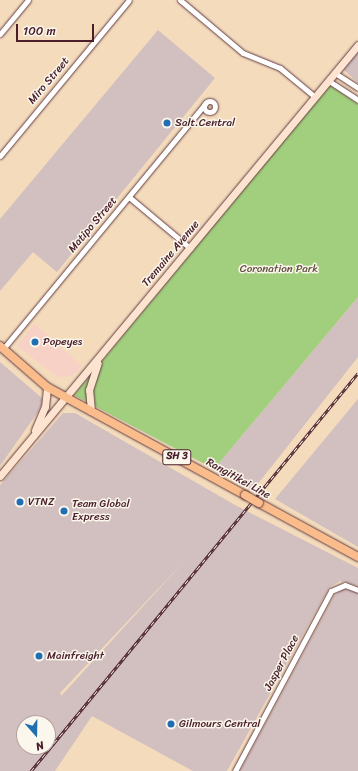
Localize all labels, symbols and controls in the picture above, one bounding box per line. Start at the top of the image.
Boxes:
scale bar [18,16,96,42]
text: 100 m [23,20,56,42]
street label: Miro Street [26,55,72,107]
place label: Salt.Central [175,116,235,130]
marker: Salt.Central [162,118,172,128]
street label: Matipo Street [66,195,120,255]
street label: Tremaine Avenue [140,218,202,290]
park label: Coronation Park [240,262,318,276]
place label: Popeyes [43,335,82,349]
marker: Popeyes [30,337,40,347]
road number: SH 3 [162,449,192,465]
street label: Rangitikei Line [204,456,272,502]
place label: VTNZ [28,495,55,509]
marker: VTNZ [15,497,25,507]
place label: Team Global Express [72,498,130,524]
marker: Team Global Express [59,506,69,516]
street label: Jasper Place [262,633,302,693]
place label: Mainfreight [47,649,104,663]
marker: Mainfreight [34,651,44,661]
north arrow [16,715,56,755]
place label: Gilmours Central [179,717,261,731]
marker: Gilmours Central [166,719,176,729]
text: N [33,736,47,756]

